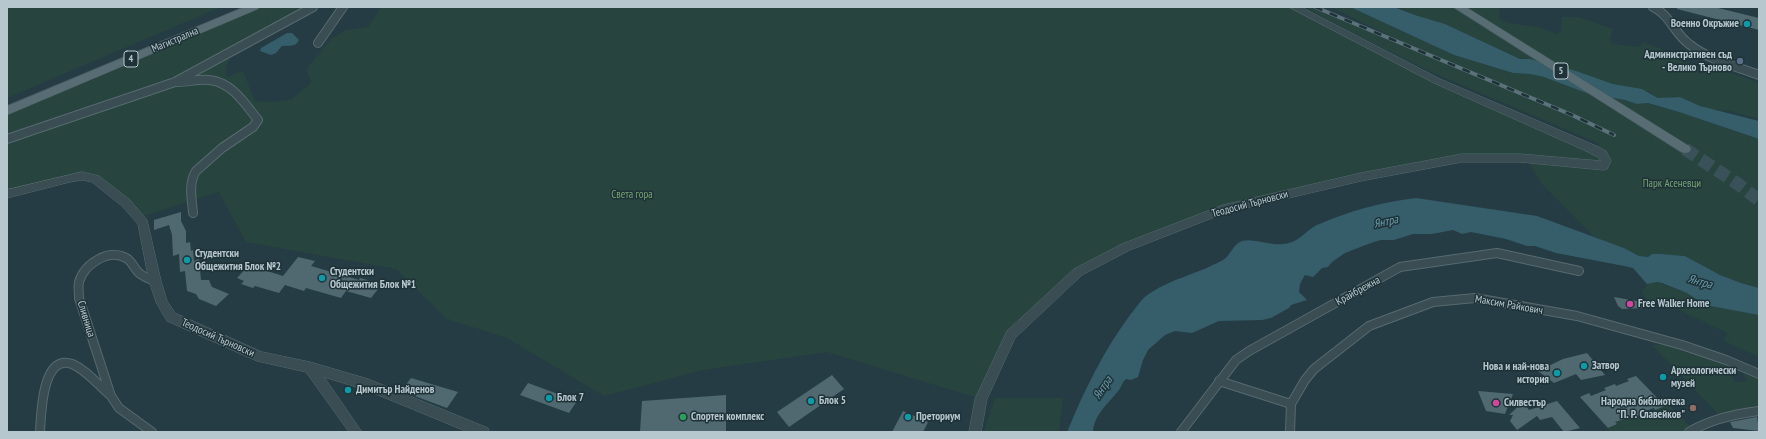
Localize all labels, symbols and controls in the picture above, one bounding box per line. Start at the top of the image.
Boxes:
place label: Военно Окръжие [1671,17,1739,31]
marker: Военно Окръжие [1742,19,1752,29]
street label: Магистрална [150,24,200,56]
place label: Административен съд - Велико Търново [1644,48,1732,74]
road number: 4 [124,51,138,67]
marker: Административен съд - Велико Търново [1735,56,1745,66]
road number: 5 [1554,63,1568,79]
park label: Парк Асеневци [1643,177,1701,191]
street label: Теодосий Търновски [1210,187,1290,221]
park label: Света гора [611,188,653,202]
water label: Янтра [1372,212,1400,232]
place label: Студентски Общежития Блок №2 [195,247,281,273]
marker: Студентски Общежития Блок №2 [182,255,192,265]
place label: Студентски Общежития Блок №1 [330,265,416,291]
water label: Янтра [1686,272,1714,292]
marker: Студентски Общежития Блок №1 [317,273,327,283]
street label: Крайбрежна [1334,273,1382,309]
street label: Максим Райкович [1474,293,1544,317]
place label: Free Walker Home [1638,297,1710,311]
street label: Сливница [74,299,98,339]
marker: Free Walker Home [1625,299,1635,309]
street label: Теодосий Търновски [179,316,257,360]
place label: Затвор [1592,359,1620,373]
place label: Нова и най-нова история [1483,360,1549,386]
marker: Затвор [1579,361,1589,371]
place label: Археологически музей [1671,364,1736,390]
marker: Нова и най-нова история [1552,368,1562,378]
marker: Археологически музей [1658,372,1668,382]
water label: Янтра [1090,374,1116,402]
place label: Димитър Найденов [356,383,434,397]
marker: Димитър Найденов [343,385,353,395]
place label: Блок 7 [557,391,584,405]
marker: Блок 7 [544,393,554,403]
place label: Блок 5 [819,394,846,408]
place label: Народна библиотека "П. Р. Славейков" [1601,395,1685,421]
marker: Блок 5 [806,396,816,406]
place label: Силвестър [1504,396,1546,410]
marker: Силвестър [1491,398,1501,408]
marker: Народна библиотека "П. Р. Славейков" [1688,403,1698,413]
place label: Спортен комплекс [691,410,764,424]
place label: Преториум [916,410,960,424]
marker: Спортен комплекс [678,412,688,422]
marker: Преториум [903,412,913,422]

